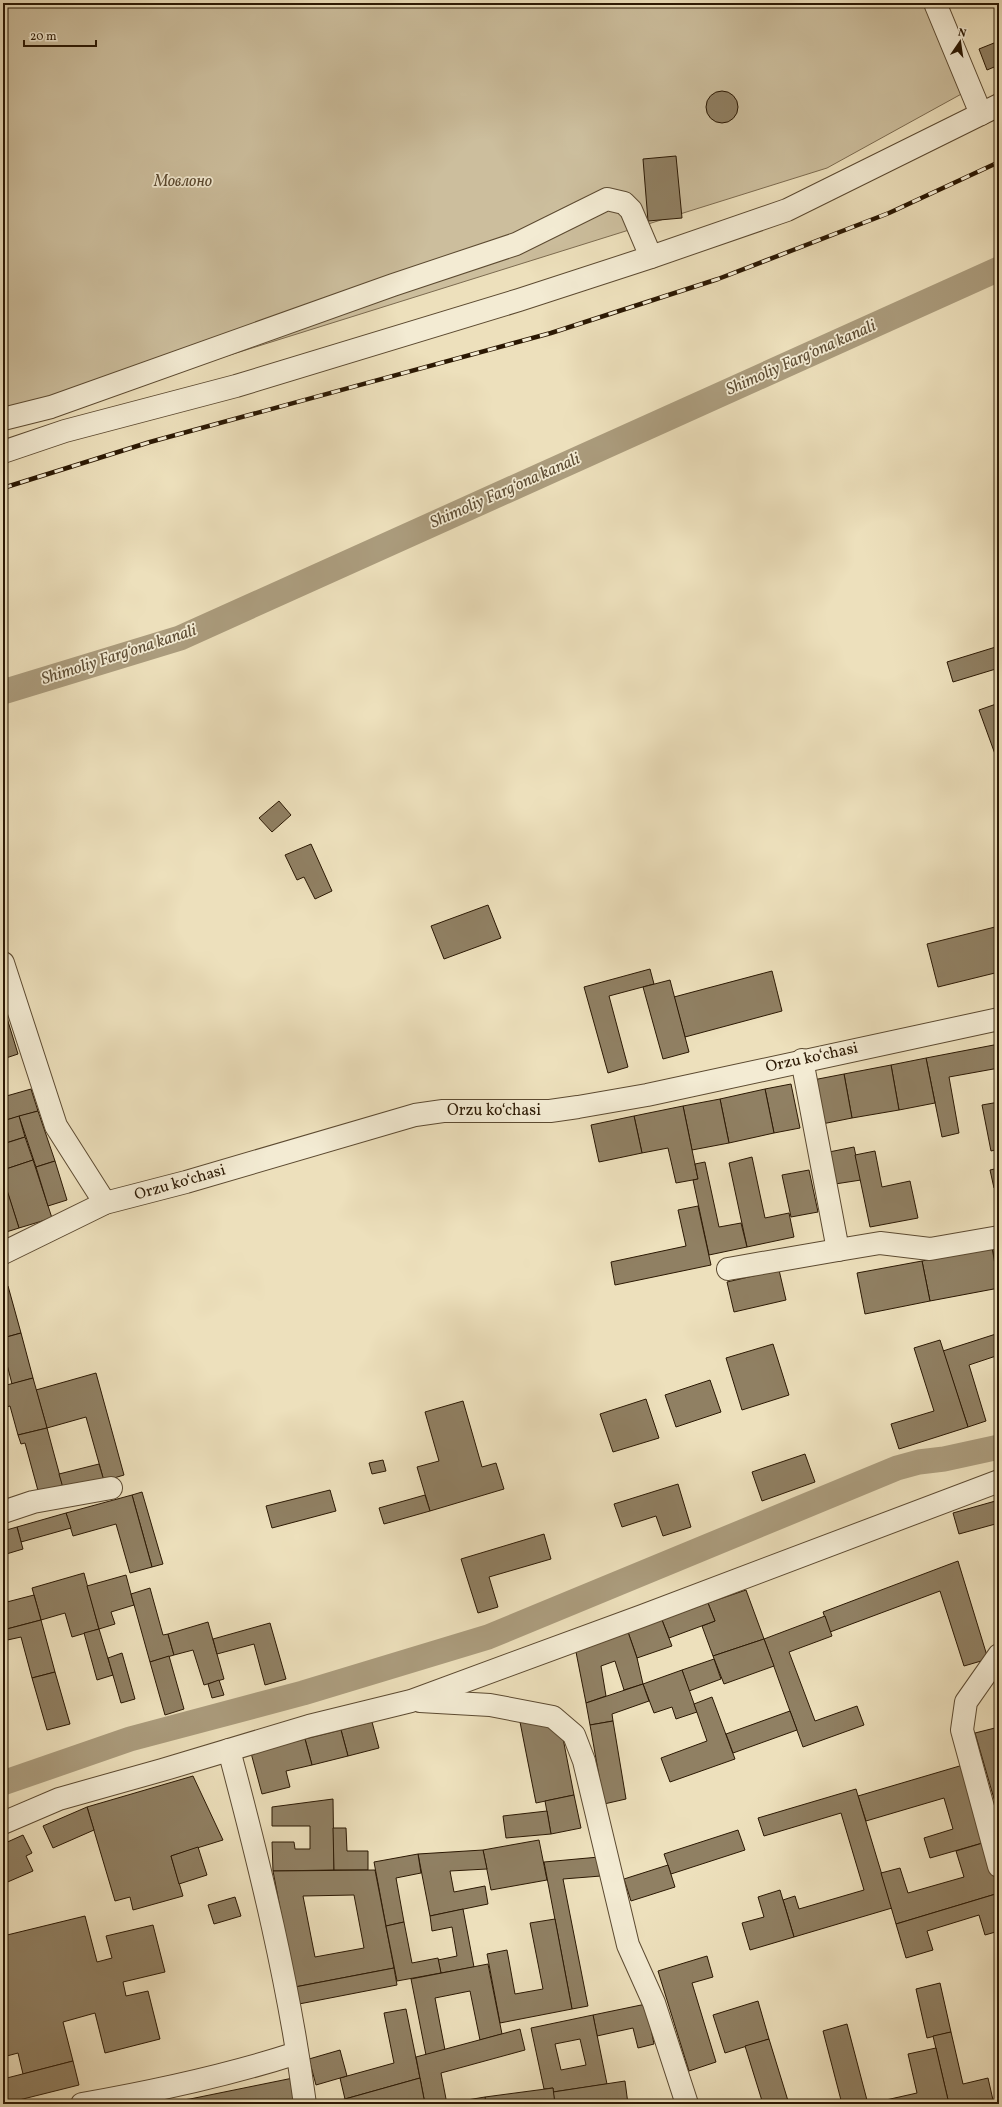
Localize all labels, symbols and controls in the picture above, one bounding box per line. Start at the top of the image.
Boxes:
scale bar [24,22,96,48]
north arrow [940,22,980,62]
text: N [956,26,967,42]
text: 20 m [30,29,57,45]
park label: Мовлоно [153,171,213,193]
water label: Shimoliy Fargʻona kanali [722,314,880,401]
water label: Shimoliy Fargʻona kanali [426,447,584,534]
water label: Shimoliy Fargʻona kanali [38,619,200,691]
street label: Orzu koʻchasi [764,1037,860,1079]
street label: Orzu koʻchasi [447,1100,541,1122]
street label: Orzu koʻchasi [132,1159,228,1207]

